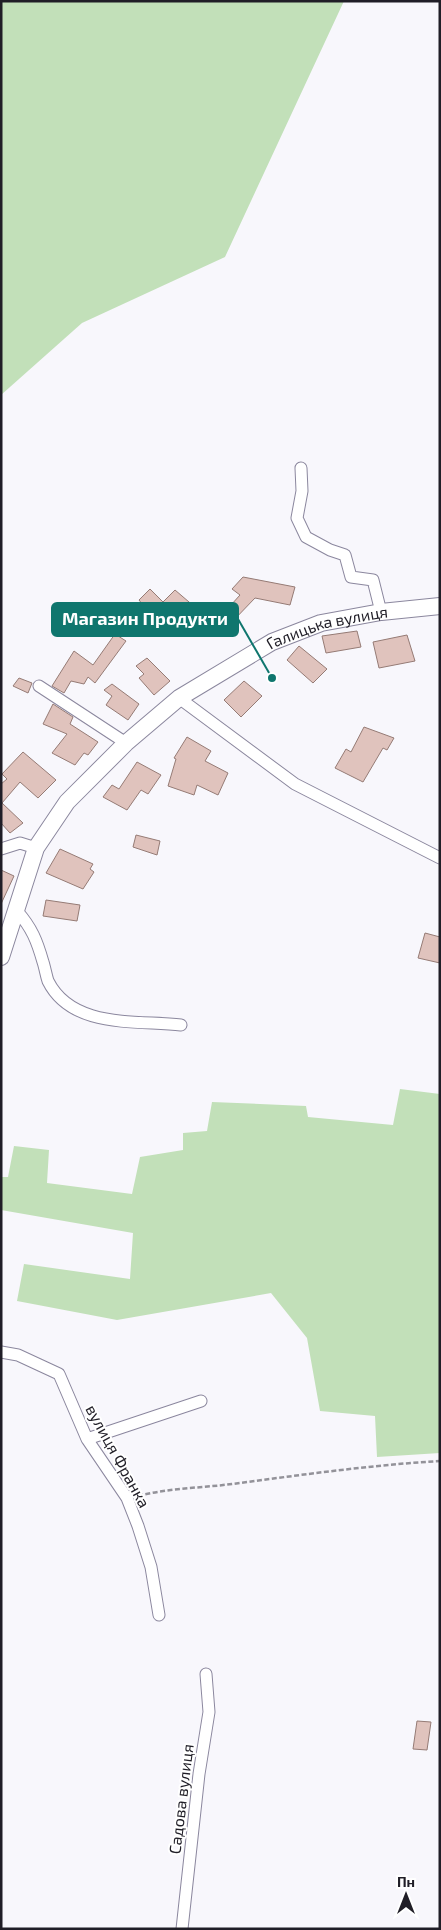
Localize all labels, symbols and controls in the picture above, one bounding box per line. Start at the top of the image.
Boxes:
street label: Галицька вулиця [262,601,389,652]
callout: Магазин Продукти [52,603,238,636]
text: Магазин Продукти [62,607,228,629]
street label: вулиця Франка [81,1401,155,1511]
street label: Садова вулиця [164,1743,198,1855]
north arrow [381,1870,431,1920]
text: Пн [397,1873,415,1890]

